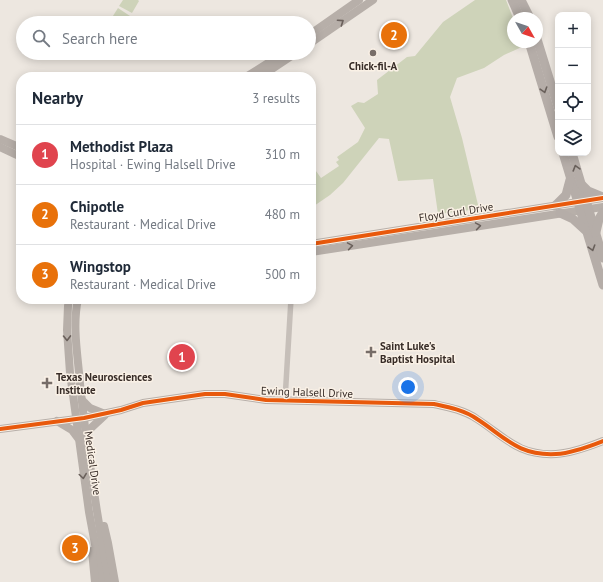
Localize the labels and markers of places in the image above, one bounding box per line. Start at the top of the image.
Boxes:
pin: 2 [381,20,407,50]
marker: Chick-fil-A [368,48,378,58]
place label: Chick-fil-A [349,59,398,73]
place label: Saint Luke's Baptist Hospital [380,339,456,366]
pin: 1 [169,342,195,372]
marker: Saint Luke's Baptist Hospital [365,346,377,358]
place label: Texas Neurosciences Institute [56,370,152,397]
marker: Texas Neurosciences Institute [41,377,53,389]
pin: 3 [62,533,88,563]

